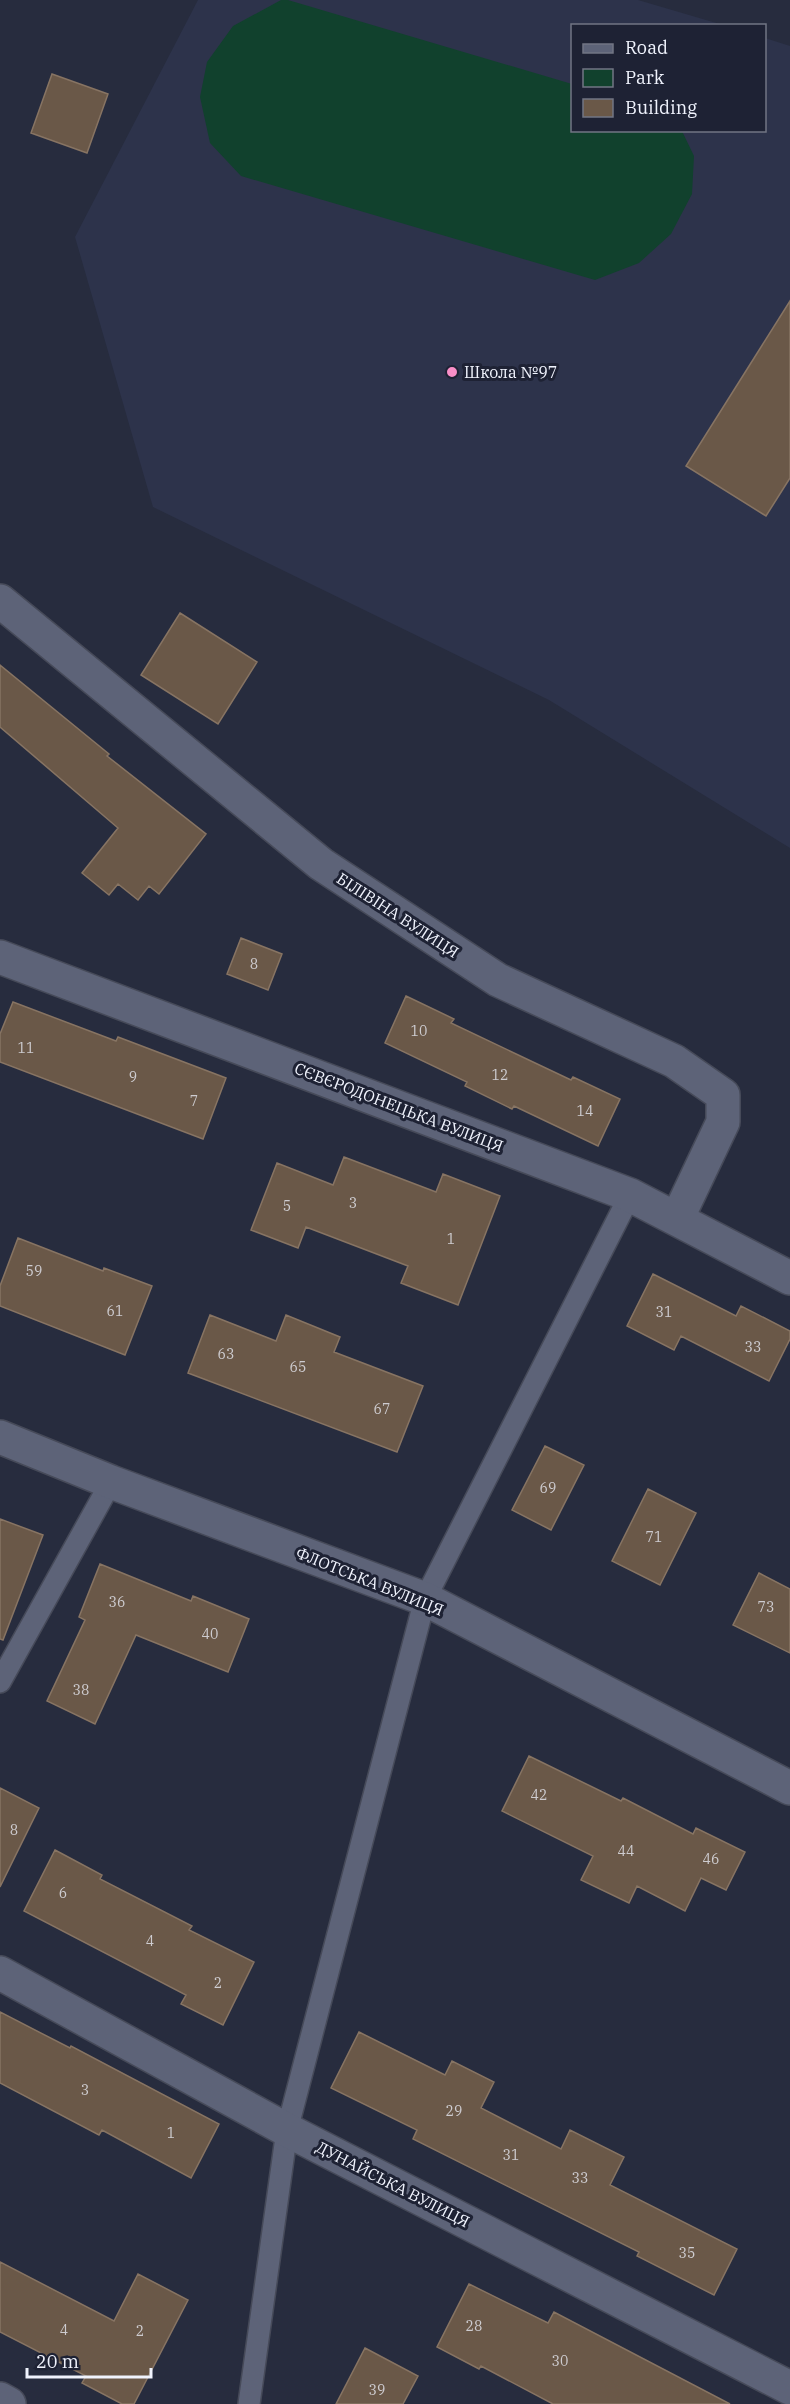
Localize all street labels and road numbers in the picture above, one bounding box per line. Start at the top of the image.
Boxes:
street label: БІЛІВІНА ВУЛИЦЯ [333,868,463,962]
street label: СЄВЄРОДОНЕЦЬКА ВУЛИЦЯ [292,1058,506,1156]
street label: ФЛОТСЬКА ВУЛИЦЯ [293,1542,447,1620]
street label: ДУНАЙСЬКА ВУЛИЦЯ [313,2137,473,2231]

